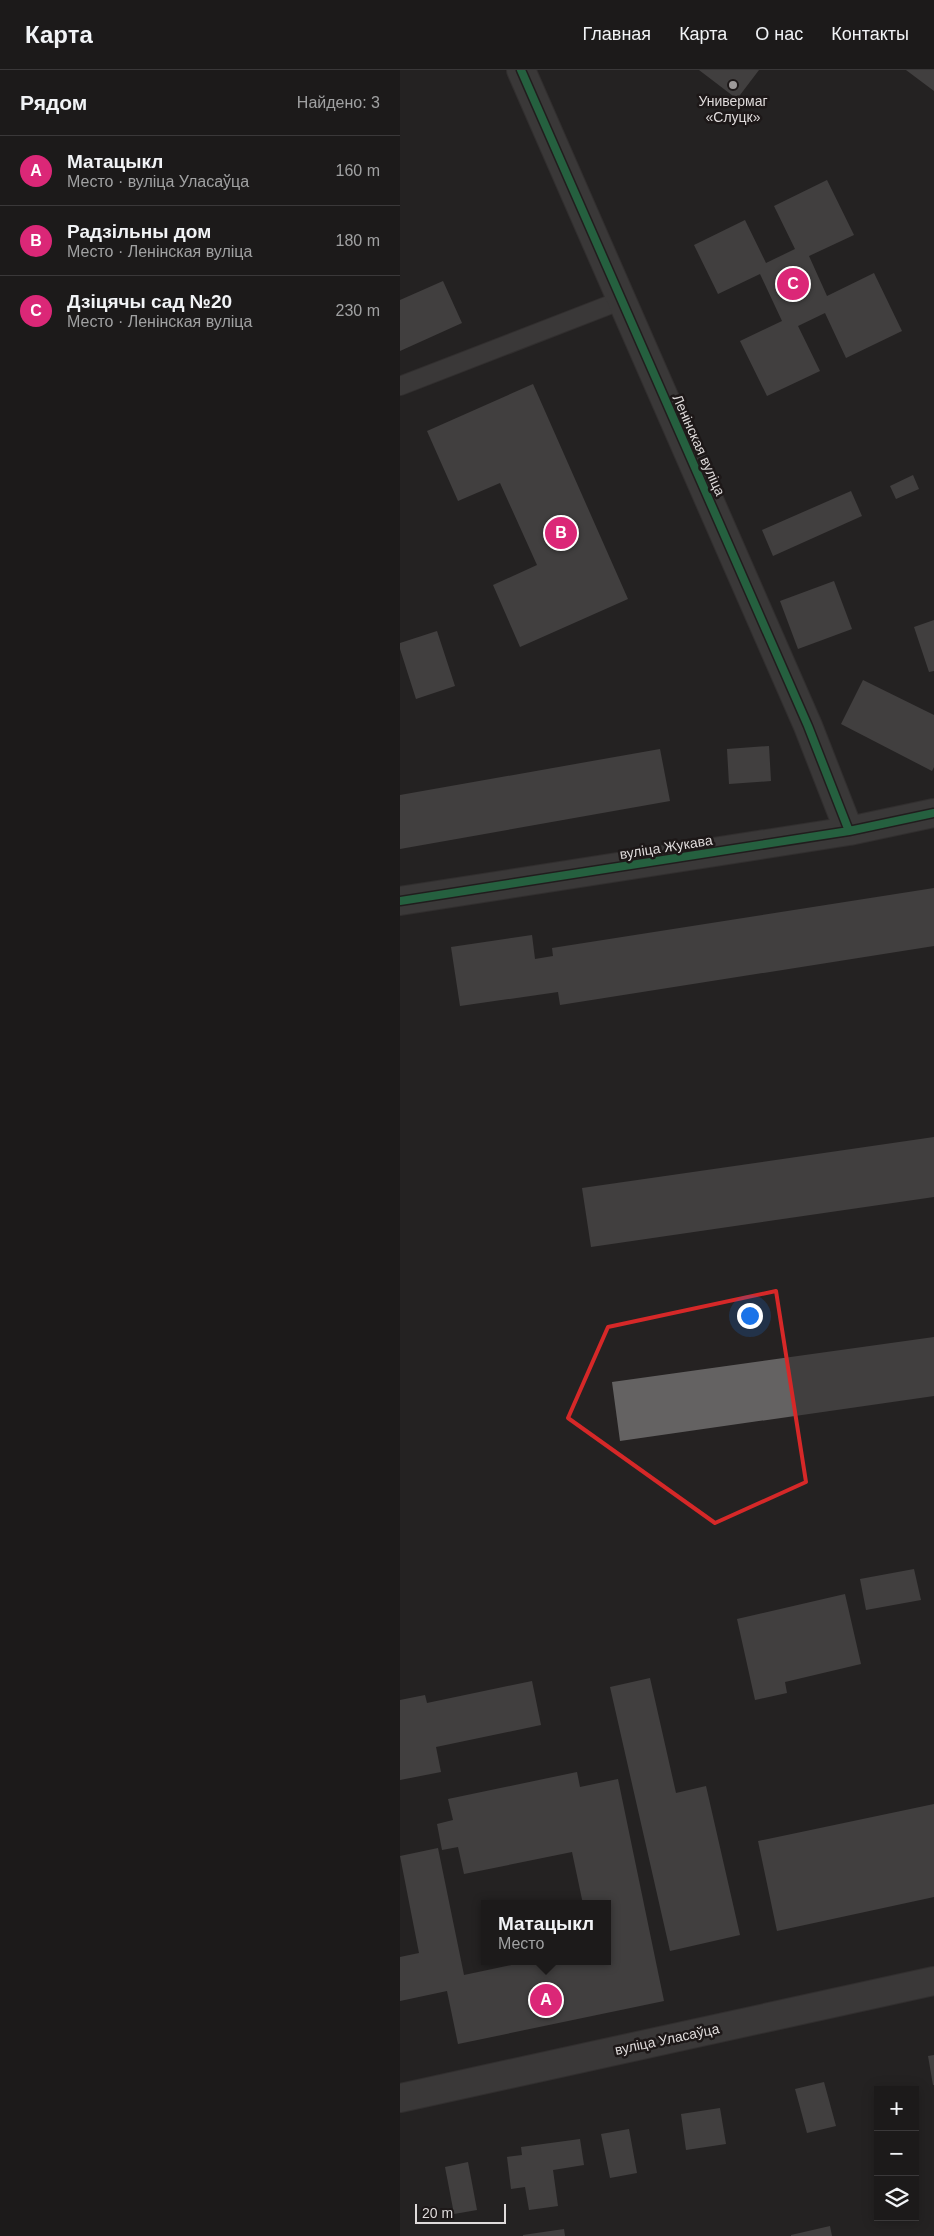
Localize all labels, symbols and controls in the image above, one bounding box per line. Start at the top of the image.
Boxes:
text: Карта [25,21,93,48]
text: Главная [583,24,651,44]
text: Карта [679,24,727,44]
text: О нас [755,24,803,44]
text: Контакты [831,24,909,44]
marker: Универмаг «Слуцк» [727,79,739,91]
text: Рядом [20,91,87,114]
place label: Универмаг «Слуцк» [698,93,768,125]
text: Найдено: 3 [297,94,380,111]
text: Матацыкл [67,151,163,172]
text: A [30,162,42,179]
text: 160 m [336,162,380,179]
text: Место · вуліца Уласаўца [67,173,249,190]
text: Радзільны дом [67,221,211,242]
text: B [30,232,42,249]
text: 180 m [336,232,380,249]
text: Место · Ленінская вуліца [67,243,252,260]
pin: C [777,265,809,303]
text: Дзіцячы сад №20 [67,291,232,312]
text: C [30,302,42,319]
text: 230 m [336,302,380,319]
text: Место · Ленінская вуліца [67,313,252,330]
street label: Ленінская вуліца [669,392,729,498]
pin: B [545,514,577,552]
street label: вуліца Жукава [618,832,714,862]
your location [737,1303,763,1329]
popup [481,1900,611,1965]
text: Матацыкл [498,1913,594,1934]
text: Место [498,1935,544,1952]
pin: A [530,1981,562,2019]
street label: вуліца Уласаўца [613,2020,721,2058]
map controls [874,2086,919,2221]
button: + [874,2086,919,2131]
button: − [874,2131,919,2176]
button: layers [874,2176,919,2221]
scale bar [415,2201,506,2224]
text: 20 m [422,2205,453,2221]

